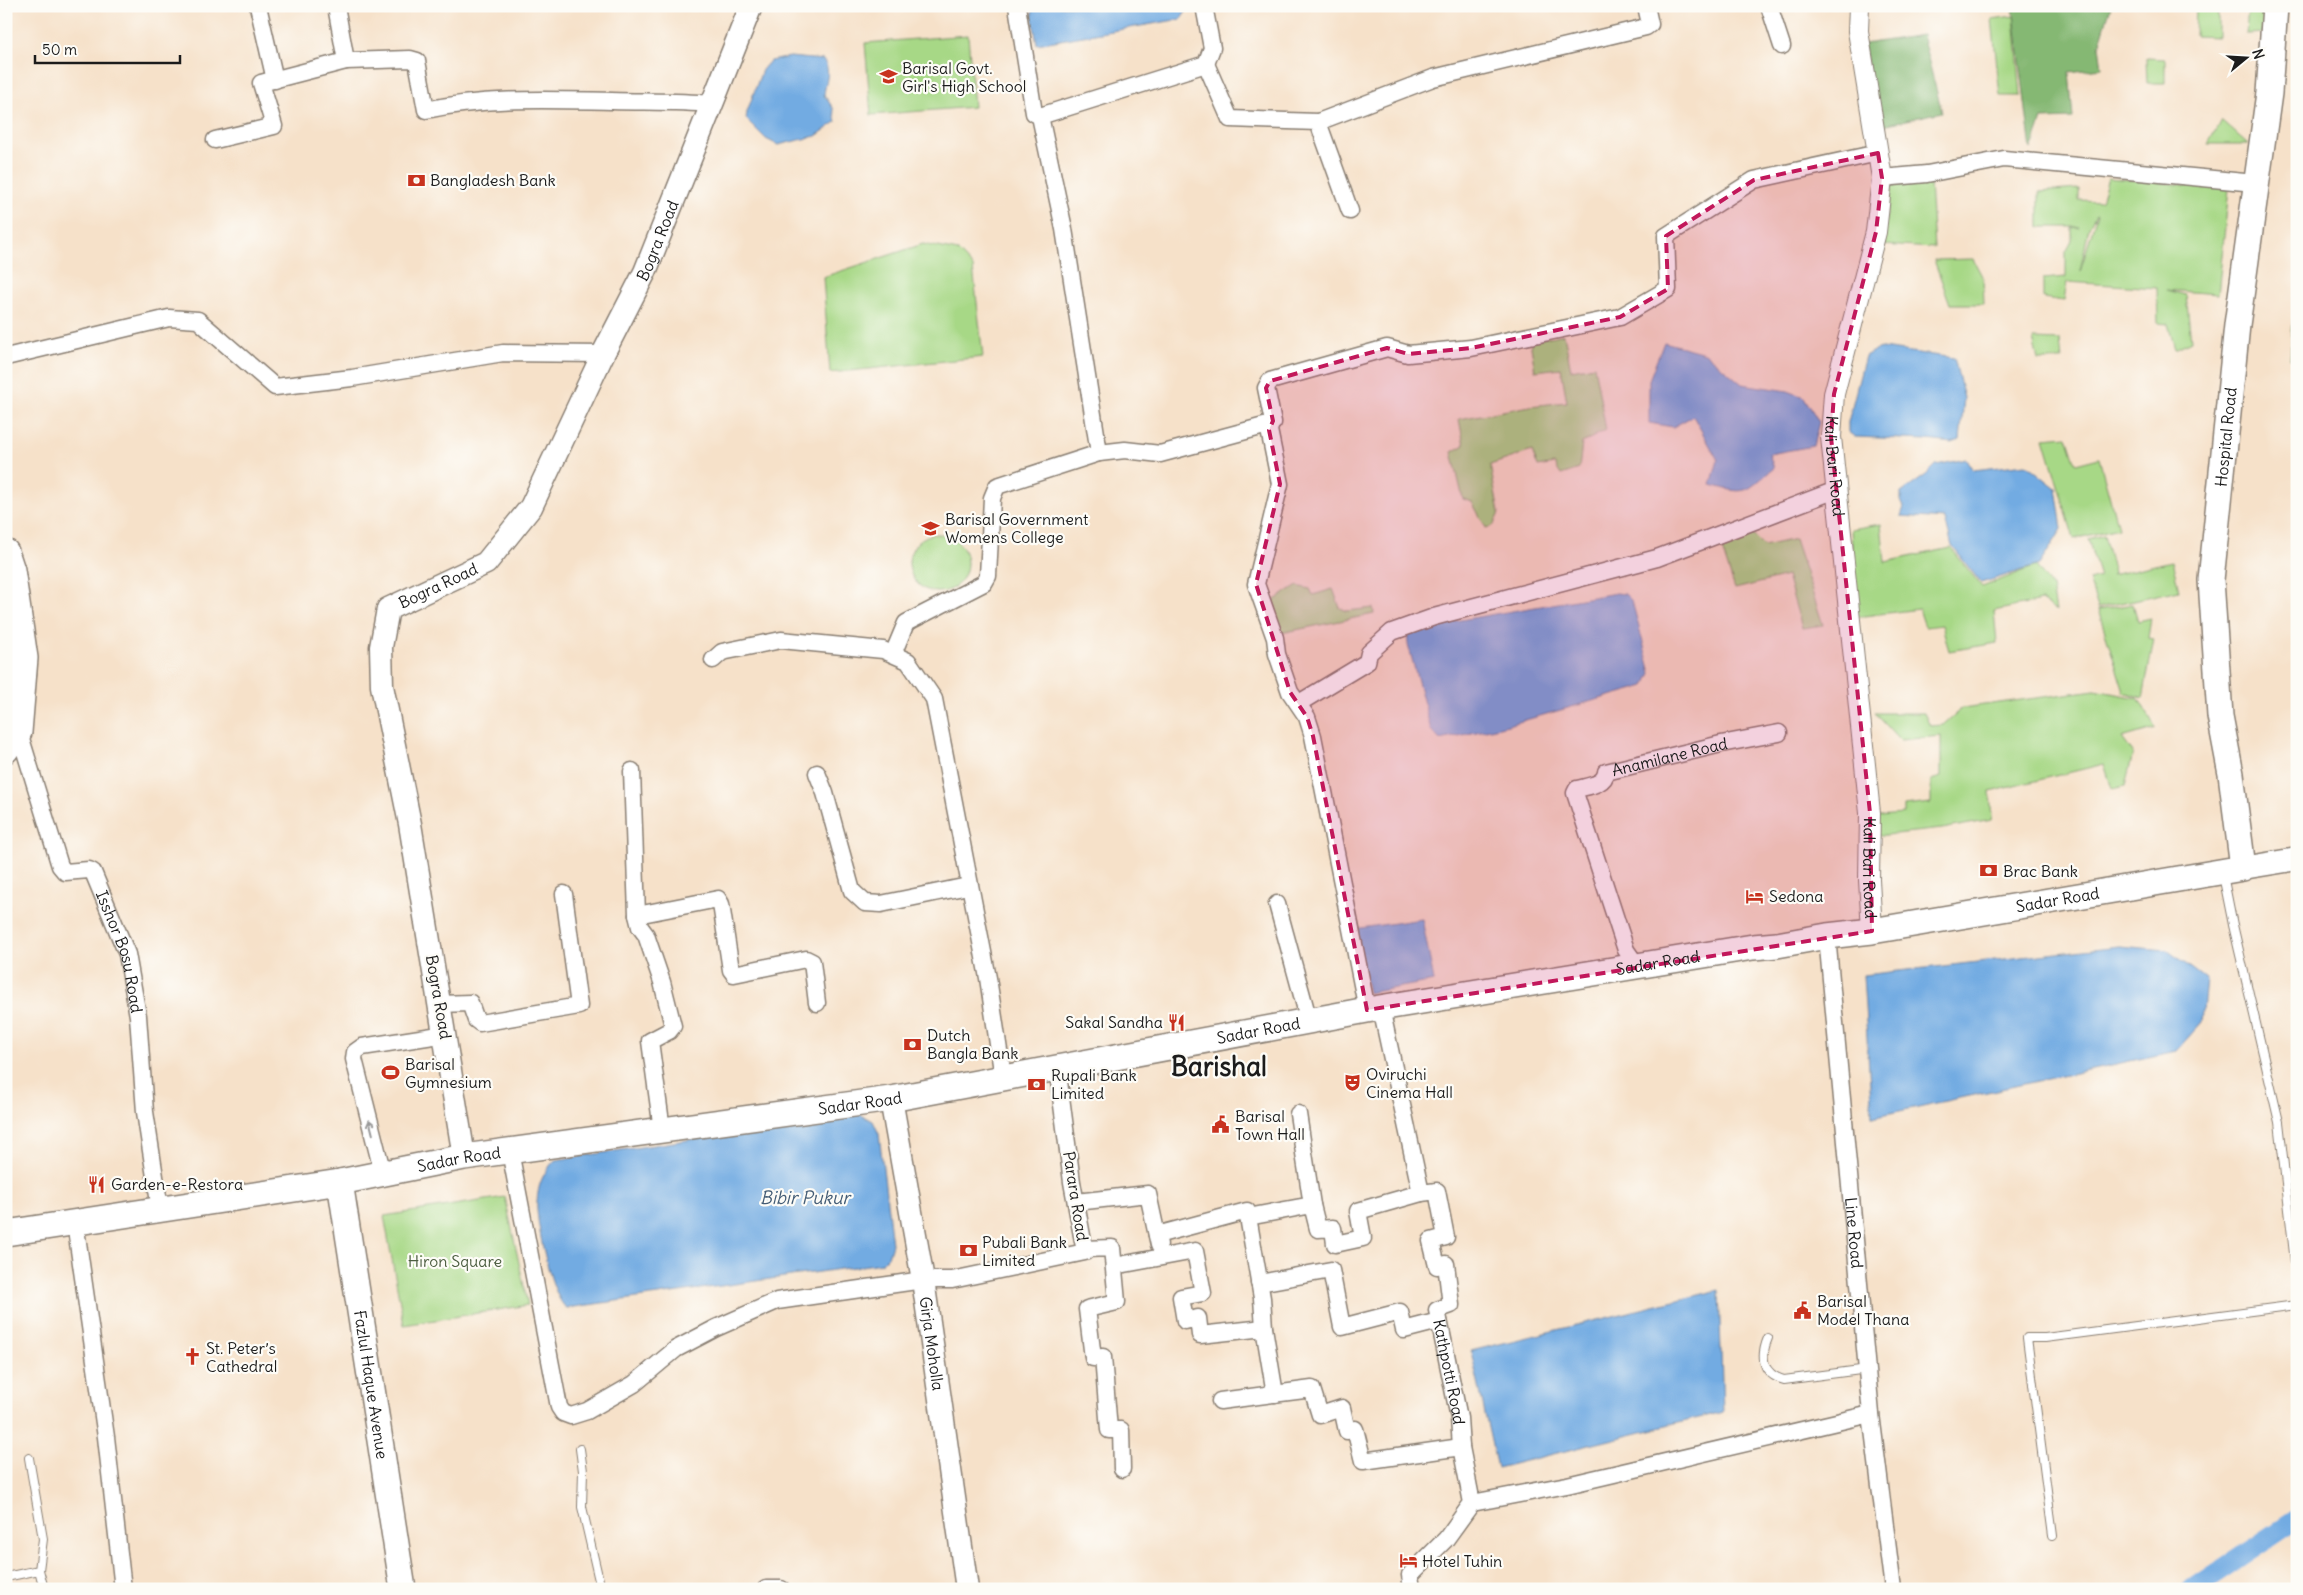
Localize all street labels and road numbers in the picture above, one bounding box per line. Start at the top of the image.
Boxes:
street label: Bogra Road [632,197,683,284]
street label: Hospital Road [2211,386,2241,488]
street label: Kali Bari Road [1821,415,1849,517]
street label: Bogra Road [395,558,481,613]
street label: Anamilane Road [1610,733,1729,780]
street label: Kali Bari Road [1859,818,1881,919]
street label: Sadar Road [2014,883,2101,916]
street label: Isshor Bosu Road [92,887,147,1014]
street label: Sadar Road [1614,946,1701,979]
street label: Bogra Road [422,953,456,1041]
street label: Sadar Road [1215,1013,1302,1048]
street label: Sadar Road [817,1087,904,1119]
street label: Sadar Road [415,1142,502,1176]
street label: Parara Road [1059,1150,1093,1242]
street label: Line Road [1841,1196,1868,1269]
street label: Girja Moholla [915,1295,949,1392]
street label: Fazlul Haque Avenue [350,1309,393,1460]
street label: Kathpotti Road [1429,1317,1469,1425]

